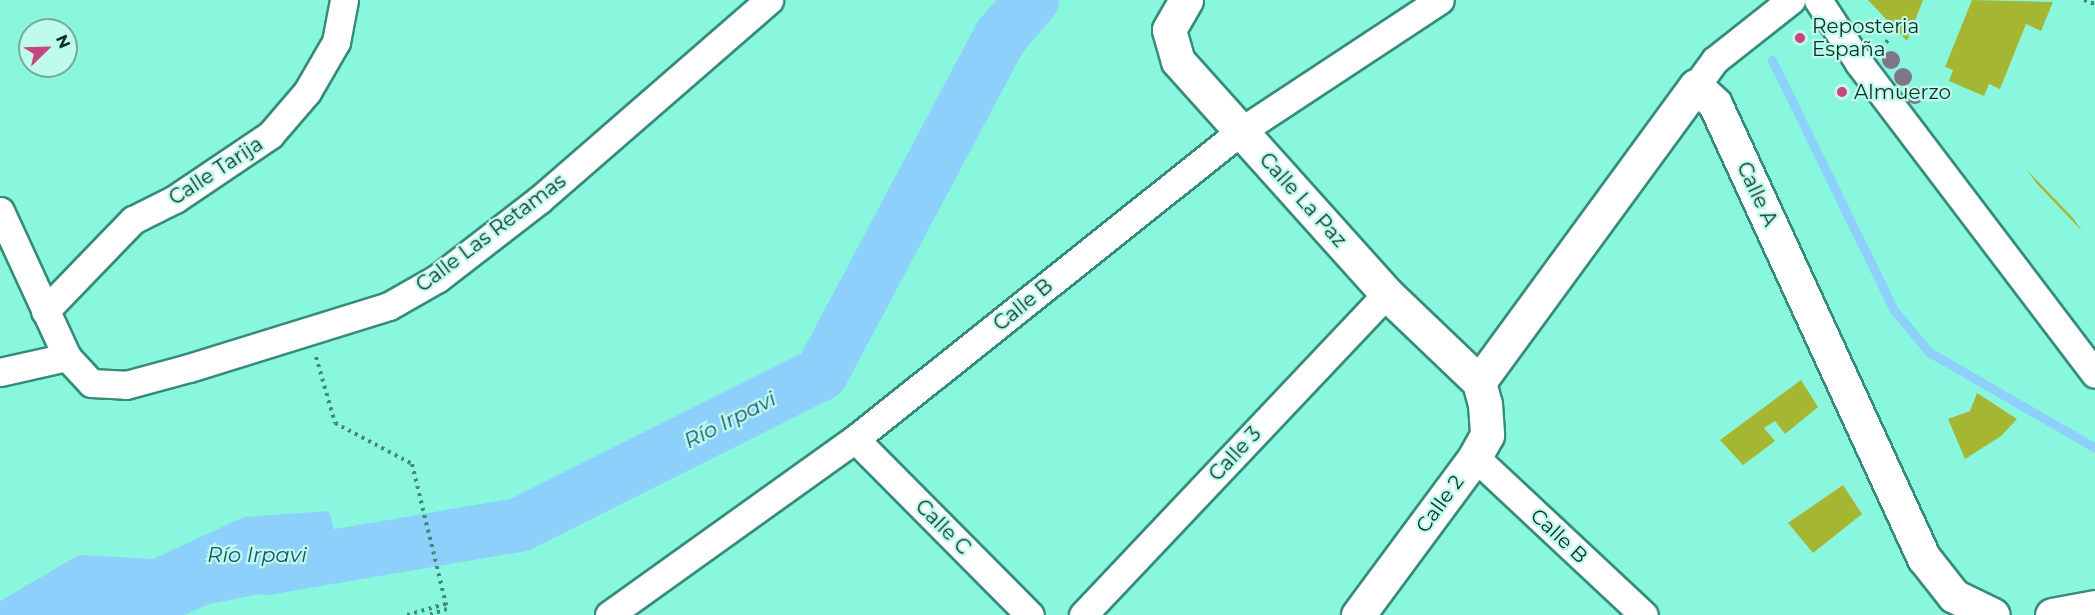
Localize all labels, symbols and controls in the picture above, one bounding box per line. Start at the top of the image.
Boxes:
place label: Reposteria España [1812,14,1919,61]
north arrow [18,18,78,78]
marker: Reposteria España [1793,31,1807,45]
text: N [52,32,74,51]
place label: Almuerzo [1854,80,1951,104]
marker: Almuerzo [1835,85,1849,99]
street label: Calle Tarija [165,132,267,210]
street label: Calle La Paz [1254,148,1352,252]
street label: Calle A [1732,158,1782,230]
street label: Calle Las Retamas [411,169,571,297]
street label: Calle B [989,274,1057,336]
water label: Río Irpavi [680,386,780,454]
street label: Calle 3 [1204,422,1266,486]
street label: Calle 2 [1411,471,1469,537]
street label: Calle C [910,494,976,560]
street label: Calle B [1526,504,1592,568]
water label: Río Irpavi [207,542,307,568]

